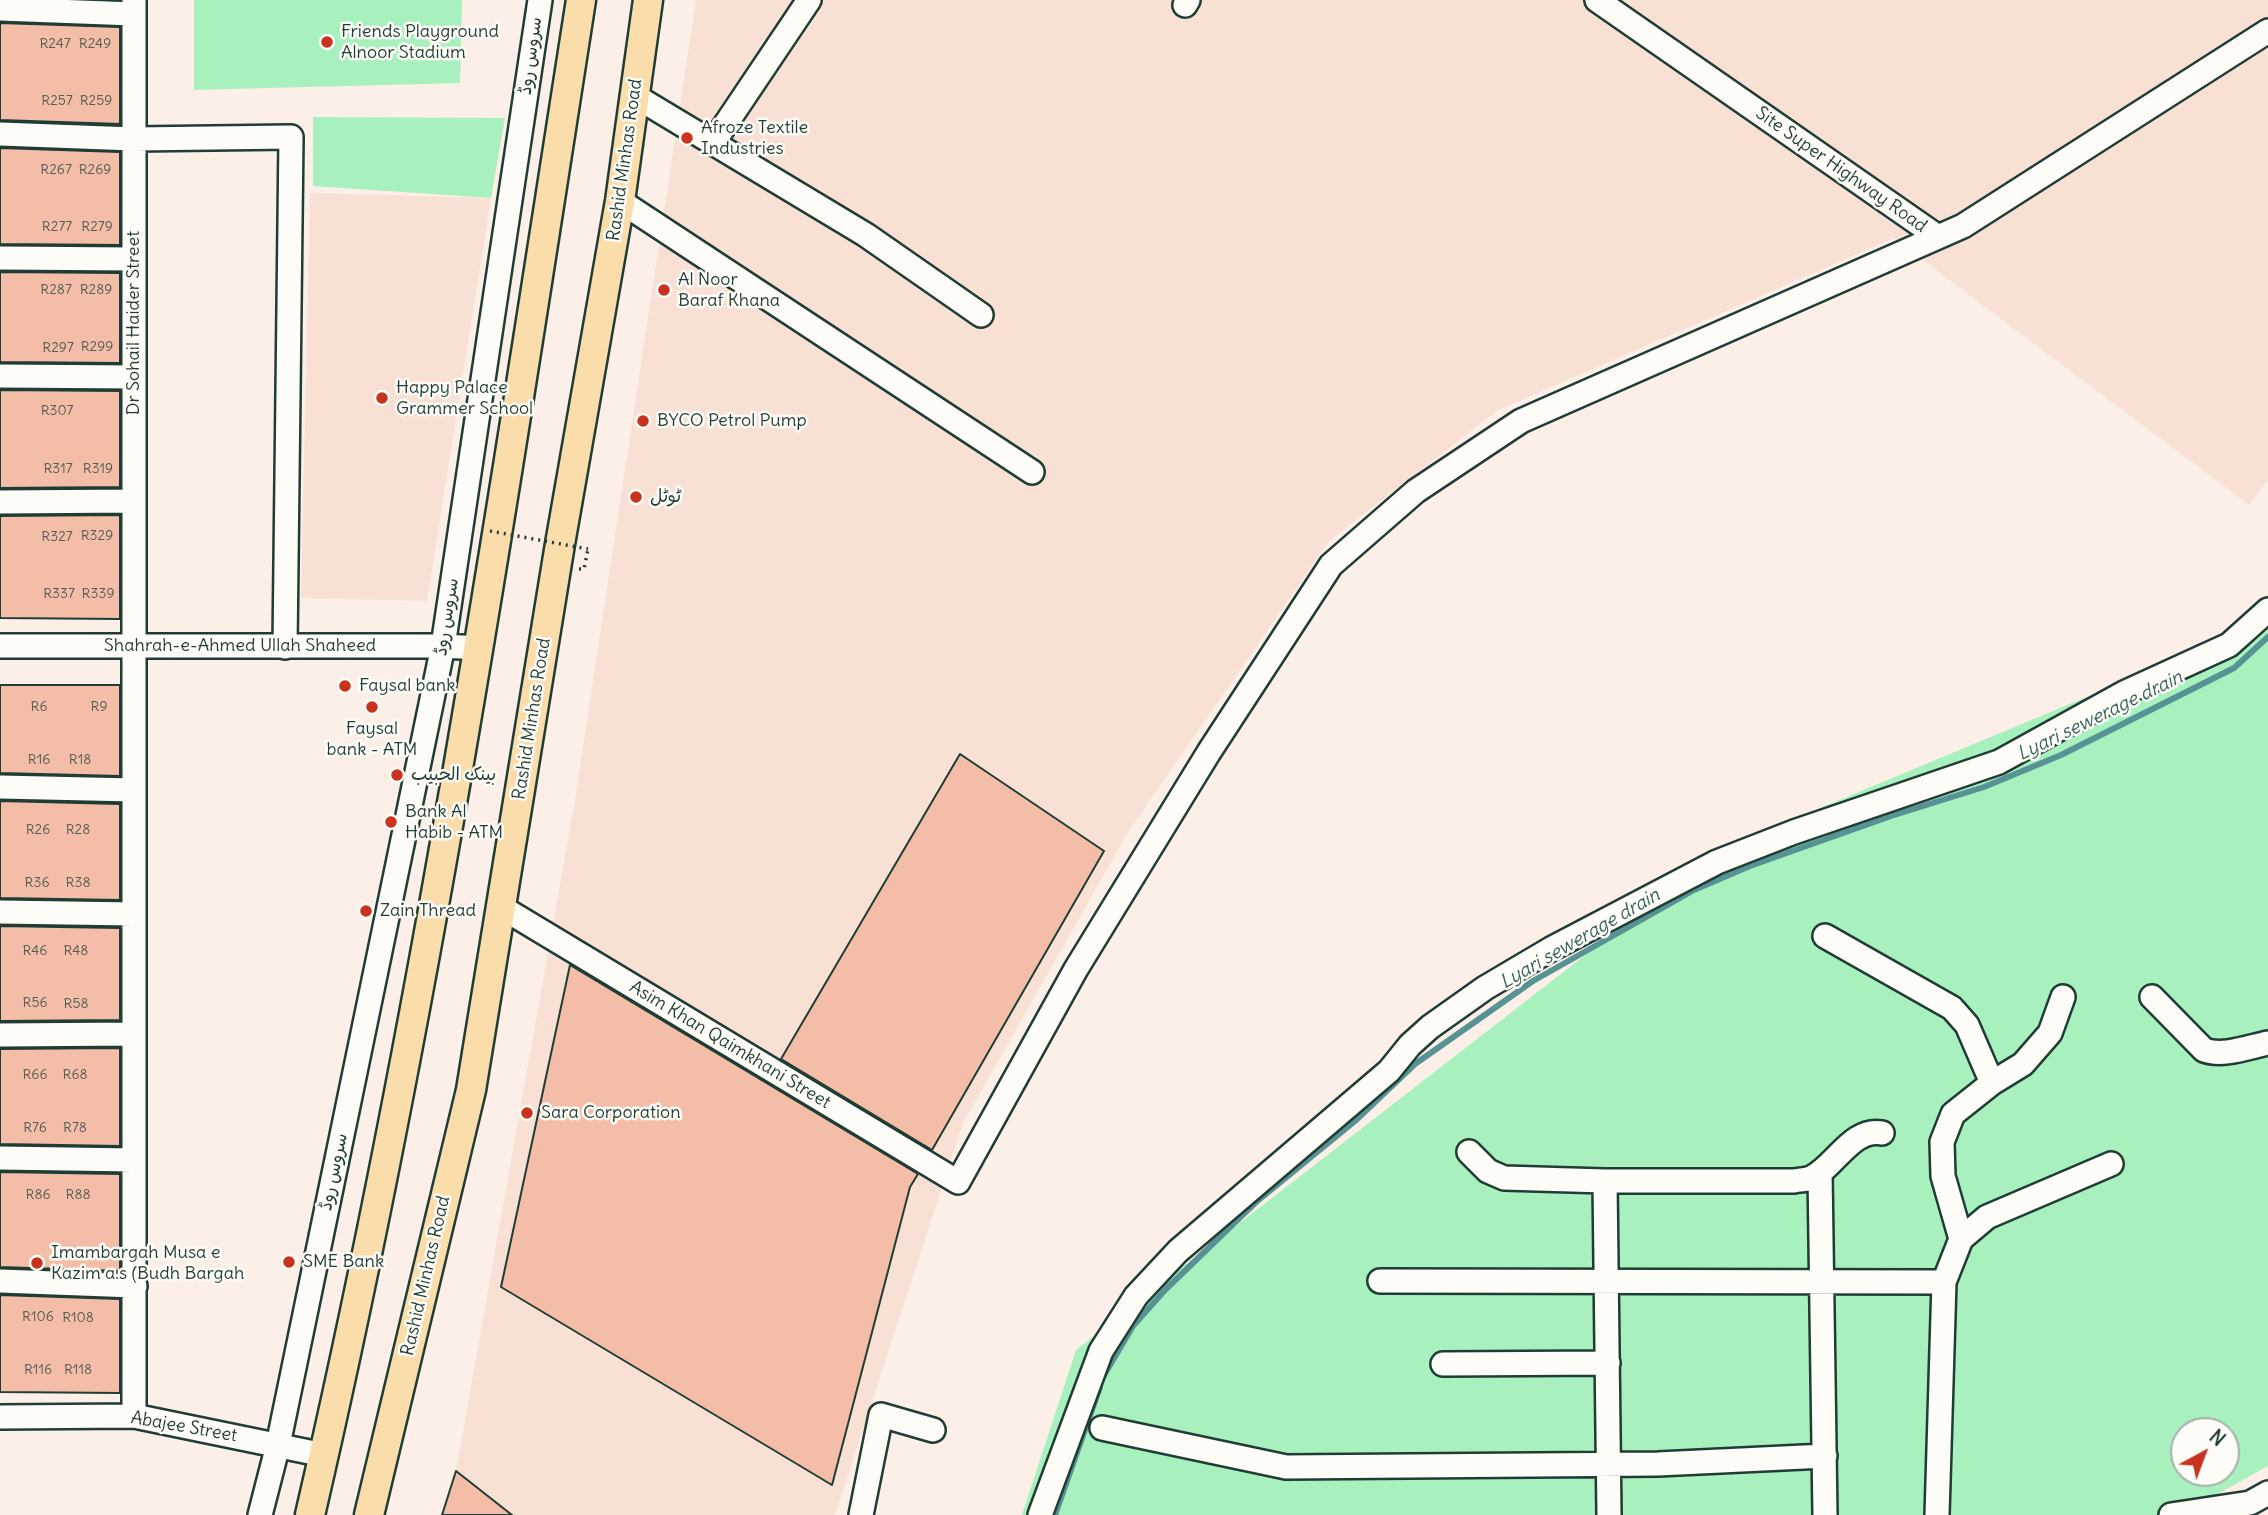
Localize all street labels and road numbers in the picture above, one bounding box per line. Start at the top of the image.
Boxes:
street label: سروس روڈ [515,16,547,96]
street label: Rashid Minhas Road [603,78,647,242]
street label: Site Super Highway Road [1751,103,1931,237]
street label: Dr Sohail Haider Street [123,231,145,415]
street label: سروس روڈ [430,577,464,657]
street label: Shahrah-e-Ahmed Ullah Shaheed [104,635,376,657]
street label: Rashid Minhas Road [509,637,555,801]
street label: Asim Khan Qaimkhani Street [626,976,834,1114]
street label: سروس روڈ [315,1131,353,1213]
street label: Rashid Minhas Road [397,1194,455,1358]
street label: Abajee Street [129,1407,239,1447]

